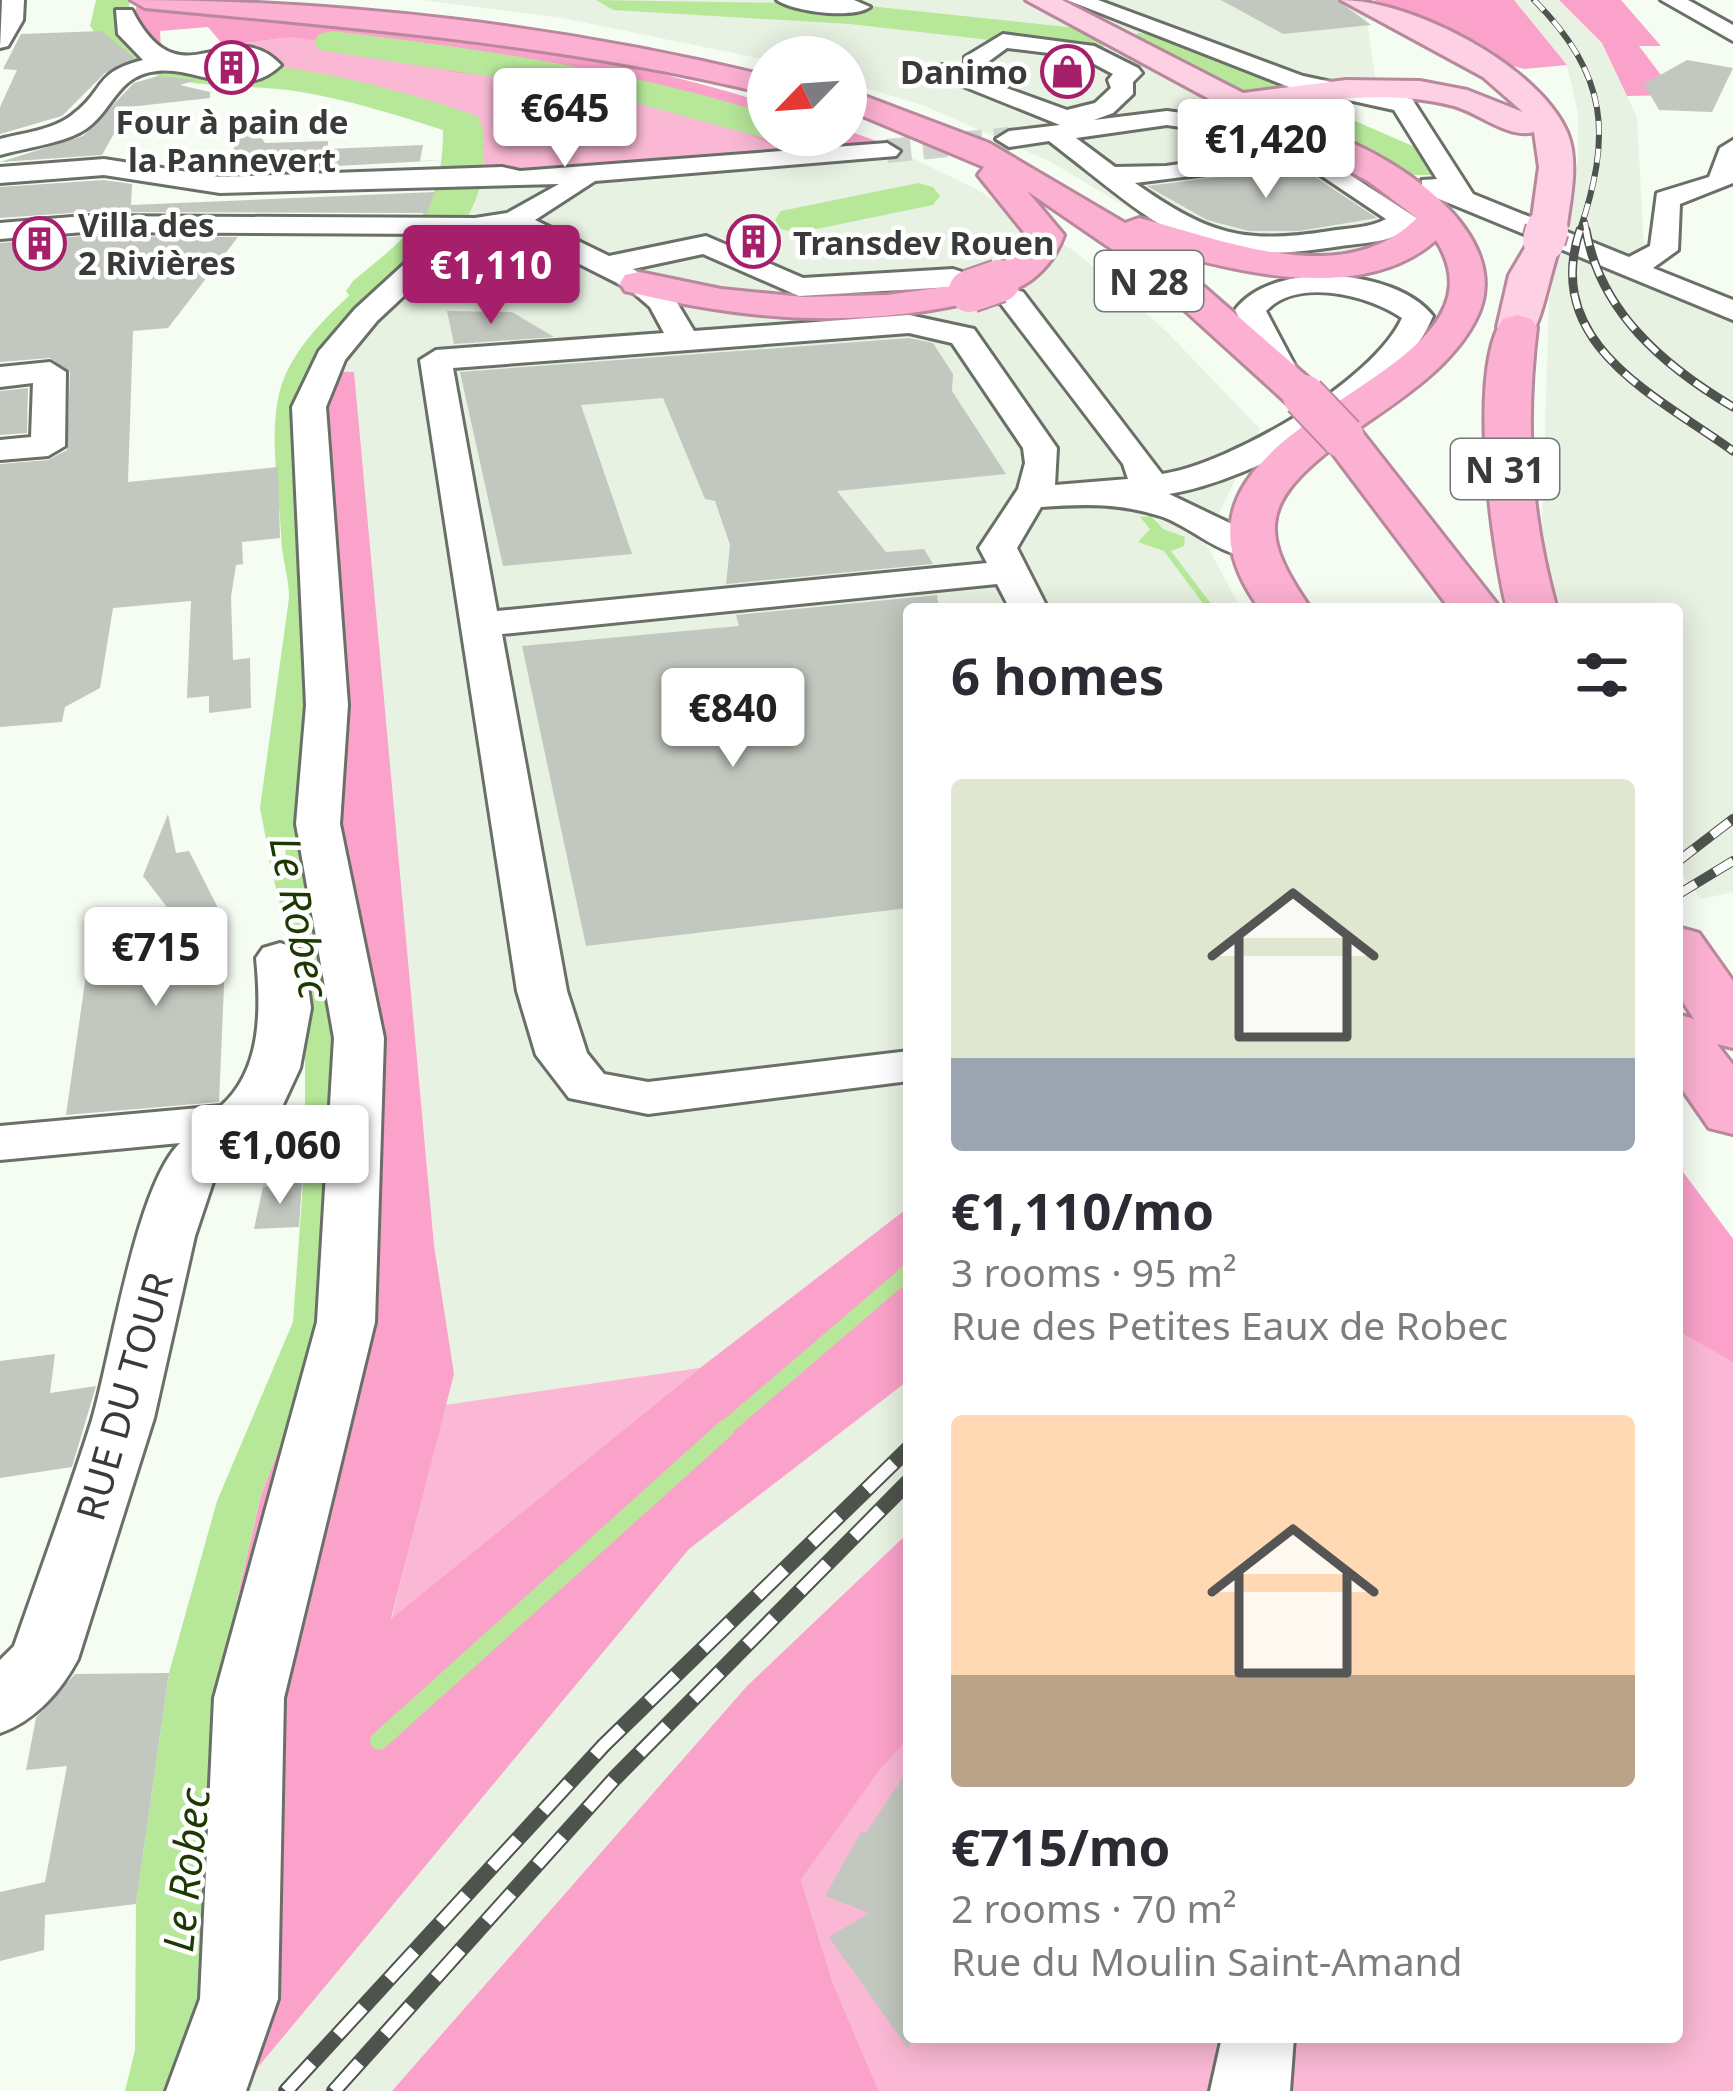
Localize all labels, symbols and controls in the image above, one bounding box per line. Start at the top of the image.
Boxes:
north arrow [747,36,867,156]
map controls [747,36,867,156]
building icon: Four à pain de la Pannevert [204,39,260,95]
shop icon: Danimo [1039,43,1095,99]
place label: Danimo [900,49,1028,94]
pin: €645 [494,68,636,170]
text: €645 [520,80,610,133]
place label: Four à pain de la Pannevert [116,99,348,182]
pin: €1,420 [1168,99,1364,201]
text: €1,420 [1205,111,1327,164]
place label: Villa des 2 Rivières [78,202,236,285]
building icon: Transdev Rouen [726,214,782,270]
building icon: Villa des 2 Rivières [11,215,67,271]
place label: Transdev Rouen [793,220,1054,265]
pin: €1,110 [393,225,589,327]
text: €1,110 [430,237,552,290]
road number: N 28 [1095,251,1203,311]
road number: N 31 [1451,439,1559,499]
text: 6 homes [951,640,1164,710]
icon: filters [1569,642,1635,708]
pin: €840 [662,668,804,770]
text: €840 [688,680,778,733]
water label: Le Robec [257,831,345,1004]
icon: home [1185,857,1401,1073]
pin: €715 [85,907,227,1009]
text: €715 [111,919,201,972]
pin: €1,060 [182,1105,378,1207]
text: €1,060 [219,1117,341,1170]
text: €1,110/mo [951,1175,1214,1245]
text: 3 rooms · 95 m² [951,1245,1237,1298]
street label: RUE DU TOUR [62,1266,184,1526]
text: Rue des Petites Eaux de Robec [951,1298,1508,1351]
icon: home [1185,1493,1401,1709]
water label: Le Robec [148,1785,222,1955]
text: €715/mo [951,1811,1170,1881]
text: 2 rooms · 70 m² [951,1881,1237,1934]
text: Rue du Moulin Saint-Amand [951,1934,1463,1987]

